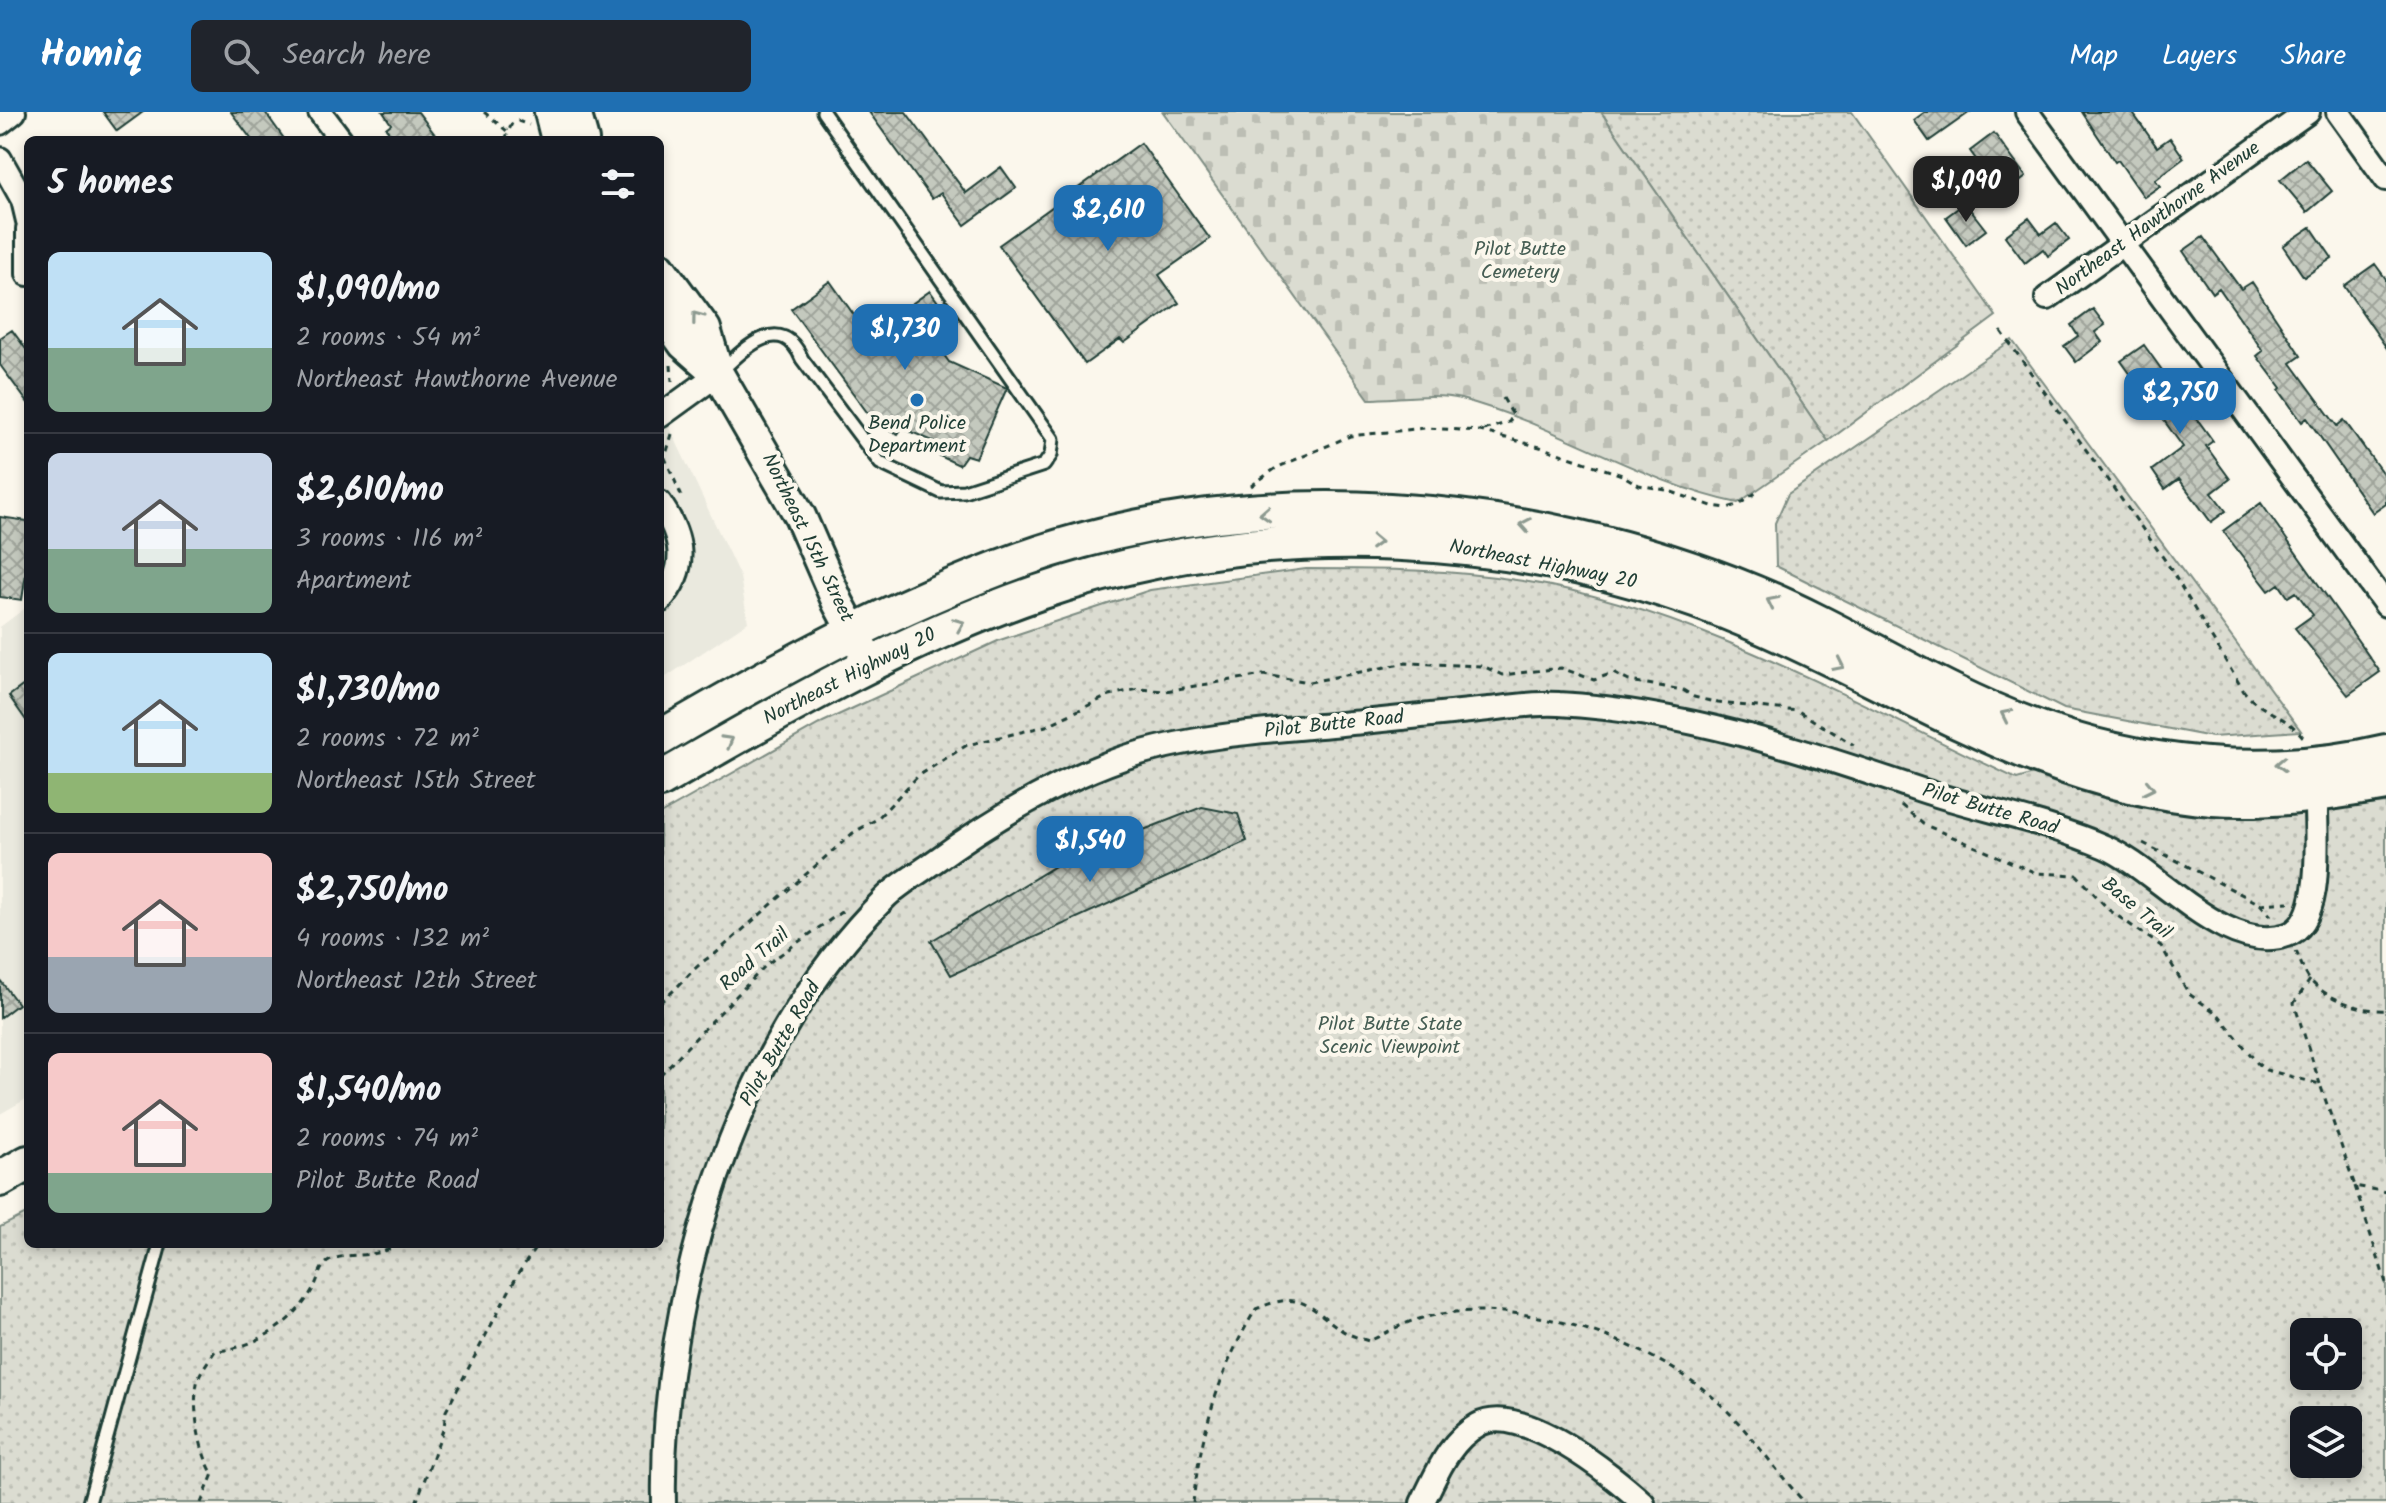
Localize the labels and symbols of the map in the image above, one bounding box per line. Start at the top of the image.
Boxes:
street label: Northeast Hawthorne Avenue [2049,133,2267,305]
pin: $1,090 [1901,156,2031,224]
pin: $2,610 [1043,185,1173,253]
park label: Pilot Butte Cemetery [1474,234,1566,289]
pin: $1,730 [840,304,970,372]
one-way arrow [692,311,706,326]
pin: $2,750 [2115,368,2245,436]
marker: Bend Police Department [908,391,926,409]
place label: Bend Police Department [868,408,967,463]
street label: Northeast 15th Street [752,448,862,628]
one-way arrow [1259,505,1271,522]
one-way arrow [1518,518,1531,535]
street label: Northeast Highway 20 [1446,531,1640,599]
one-way arrow [1370,534,1383,551]
one-way arrow [1766,596,1781,612]
one-way arrow [951,617,965,634]
street label: Northeast Highway 20 [758,619,942,735]
one-way arrow [1831,655,1846,670]
street label: Pilot Butte Road [1263,702,1406,748]
one-way arrow [2000,709,2015,725]
one-way arrow [719,735,734,751]
one-way arrow [2274,756,2287,773]
street label: Pilot Butte Road [1918,775,2063,845]
one-way arrow [2141,779,2155,796]
pin: $1,540 [1025,816,1155,884]
street label: Base Trail [2094,870,2179,948]
street label: Road Trail [713,920,797,1000]
street label: Pilot Butte Road [732,974,830,1113]
park label: Pilot Butte State Scenic Viewpoint [1318,1009,1462,1064]

